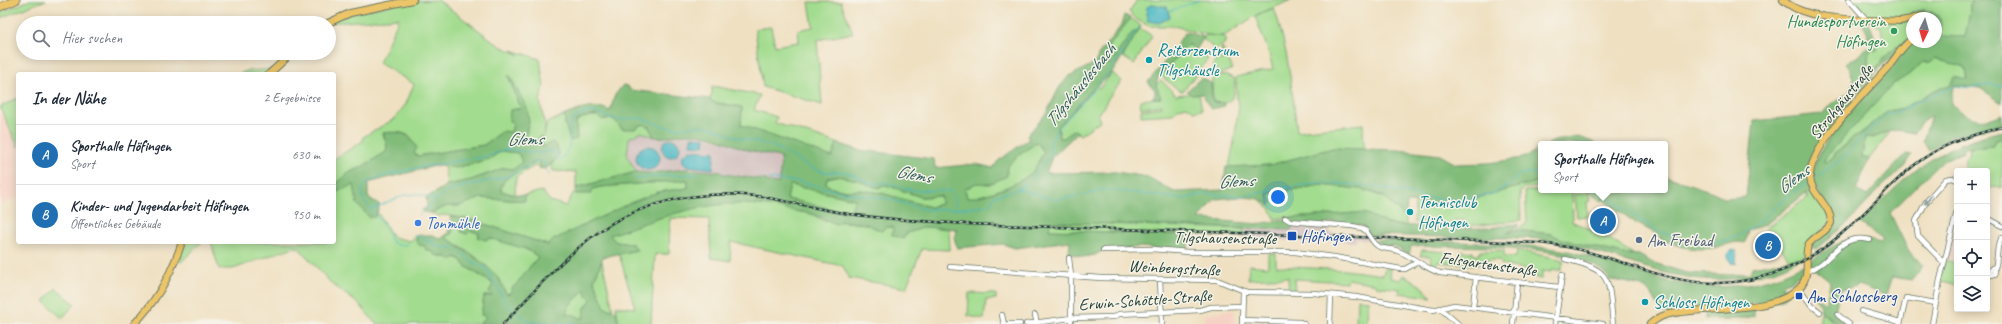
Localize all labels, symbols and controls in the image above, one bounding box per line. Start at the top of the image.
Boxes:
place label: Hundesportverein Höfingen [1787,11,1887,52]
north arrow [1906,12,1942,48]
search box [16,16,336,60]
marker: Hundesportverein Höfingen [1889,26,1899,36]
icon: search [30,27,52,49]
text: Hier suchen [62,29,122,48]
water label: Tilgshäuslesbach [1040,37,1121,131]
place label: Reiterzentrum Tilgshäusle [1157,40,1240,81]
marker: Reiterzentrum Tilgshäusle [1144,55,1154,65]
street label: Strohgäustraße [1804,59,1879,144]
text: In der Nähe [32,88,105,109]
text: 2 Ergebnisse [264,90,320,106]
water label: Glems [507,128,546,150]
text: Sporthalle Höfingen [70,137,171,156]
popup [1538,141,1668,193]
text: A [42,147,48,163]
text: 630 m [292,147,320,163]
text: Sporthalle Höfingen [1552,150,1654,169]
text: Sport [70,156,95,172]
water label: Glems [1772,158,1816,198]
water label: Glems [895,160,936,188]
map controls [1954,168,1990,312]
button: + [1954,168,1990,204]
water label: Glems [1218,169,1257,193]
text: Sport [1552,169,1577,185]
your location [1268,187,1288,207]
place label: Tennisclub Höfingen [1418,192,1478,233]
one-way arrow [1924,195,1932,206]
text: Kinder- und Jugendarbeit Höfingen [70,197,249,216]
button: − [1954,204,1990,240]
pin: A [1590,206,1616,236]
text: B [42,207,48,223]
text: 950 m [292,207,320,223]
marker: Tennisclub Höfingen [1405,207,1415,217]
place label: Tonmühle [426,213,480,234]
text: Öffentliches Gebäude [70,216,160,232]
marker: Tonmühle [413,218,423,228]
place label: Höfingen [1301,226,1353,247]
street label: Tilgshausenstraße [1174,227,1278,249]
marker: Höfingen [1286,230,1298,242]
place label: Am Freibad [1647,230,1715,251]
pin: B [1755,231,1781,261]
marker: Am Freibad [1634,235,1644,245]
button: locate [1954,240,1990,276]
street label: Felsgartenstraße [1439,247,1539,281]
street label: Weinbergstraße [1128,255,1221,281]
button: layers [1954,276,1990,312]
street label: Erwin-Schöttle-Straße [1078,285,1214,315]
place label: Am Schlossberg [1807,286,1898,307]
marker: Am Schlossberg [1794,291,1804,301]
place label: Schloss Höfingen [1653,292,1751,313]
marker: Schloss Höfingen [1640,297,1650,307]

